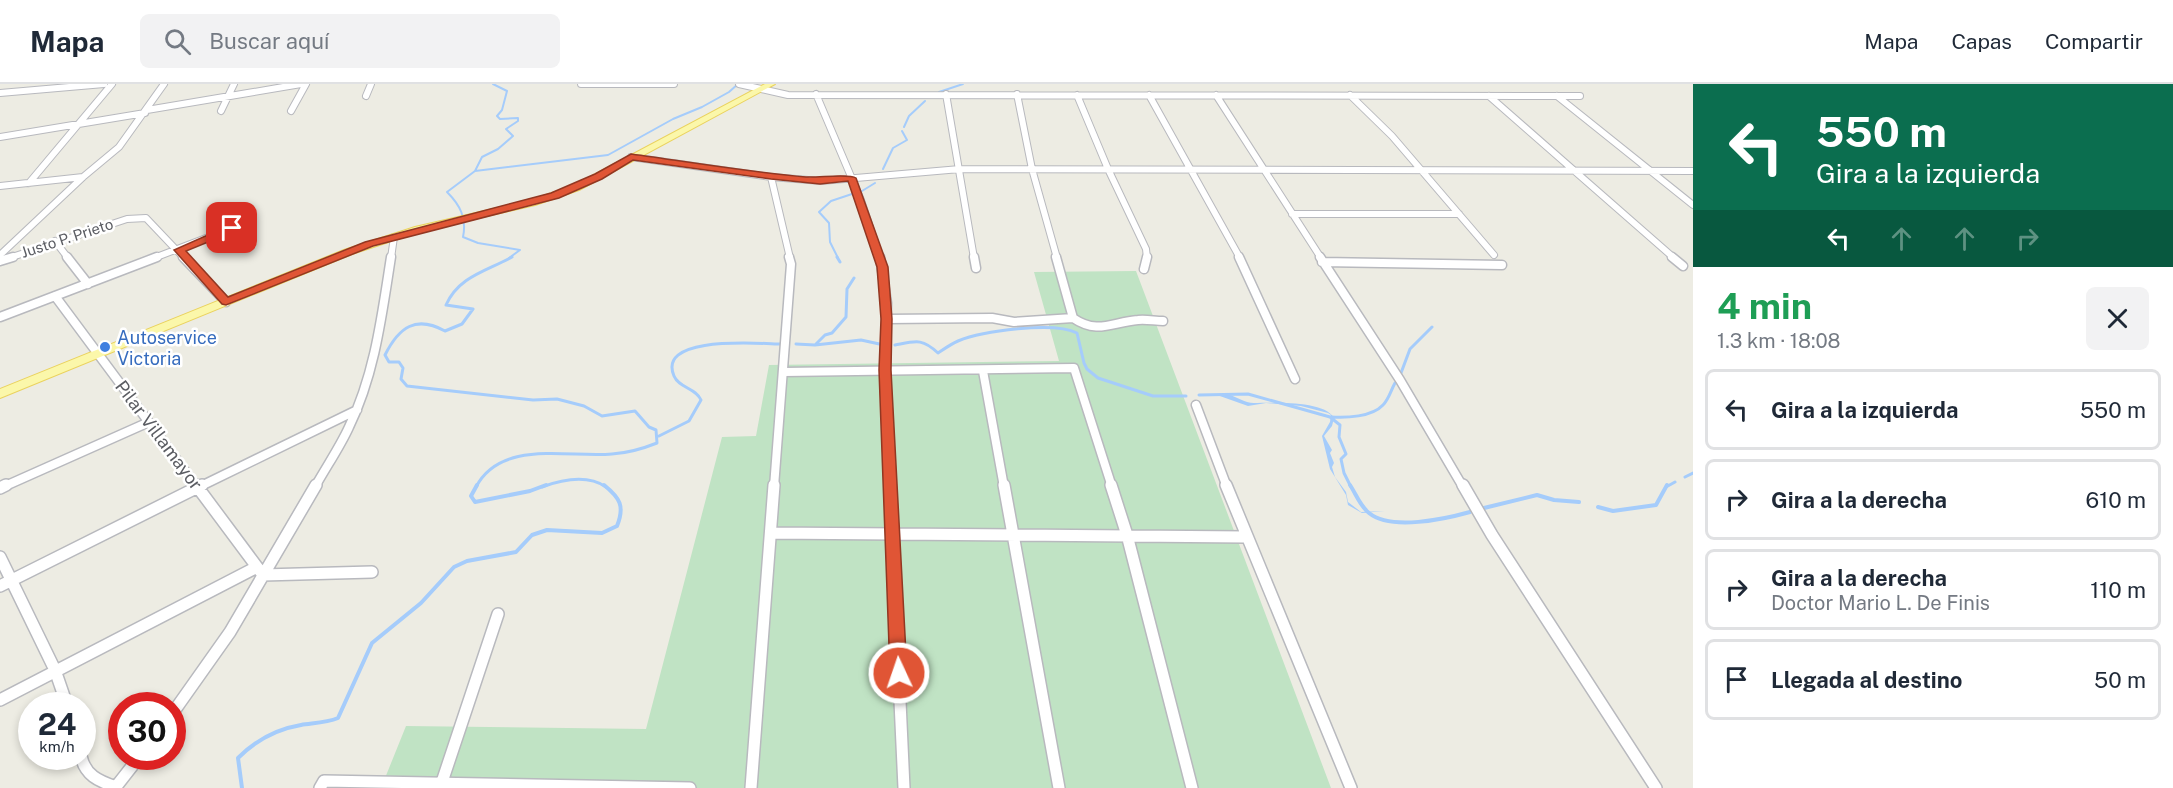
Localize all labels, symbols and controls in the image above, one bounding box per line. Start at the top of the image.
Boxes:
search box [140,14,560,68]
text: Mapa [30,25,104,58]
icon: search [161,25,194,58]
text: Buscar aquí [209,28,329,54]
text: Mapa [1864,29,1918,54]
text: Capas [1951,29,2012,54]
text: Compartir [2045,29,2143,54]
text: 550 m [1816,107,1947,156]
icon: left [1717,108,1795,186]
text: Gira a la izquierda [1816,157,2040,189]
pin [206,202,257,253]
icon: arrive [215,211,248,244]
street label: Justo P. Prieto [19,215,115,261]
icon: left [1822,222,1855,255]
icon: ahead [1885,222,1918,255]
icon: ahead [1948,222,1981,255]
icon: right [2011,222,2044,255]
text: 4 min [1717,285,1812,327]
button: close [2086,287,2149,350]
place label: Autoservice Victoria [117,327,217,369]
text: 1.3 km · 18:08 [1717,329,1840,353]
marker: Autoservice Victoria [98,340,112,354]
street label: Pilar Villamayor [111,376,207,494]
icon: left [1720,393,1753,426]
text: Gira a la izquierda [1771,397,1958,423]
text: 550 m [2080,397,2146,423]
icon: right [1720,483,1753,516]
text: Gira a la derecha [1771,487,1947,513]
text: 610 m [2086,487,2146,513]
text: Gira a la derecha [1771,565,1947,591]
icon: right [1720,573,1753,606]
text: 110 m [2090,577,2146,603]
text: Doctor Mario L. De Finis [1771,591,1990,615]
position arrow [867,641,931,705]
icon: arrive [1720,663,1753,696]
text: Llegada al destino [1771,667,1962,693]
text: 50 m [2094,667,2146,693]
speed limit sign: 30 [108,692,186,770]
text: 24 [38,706,76,742]
text: km/h [39,738,75,755]

